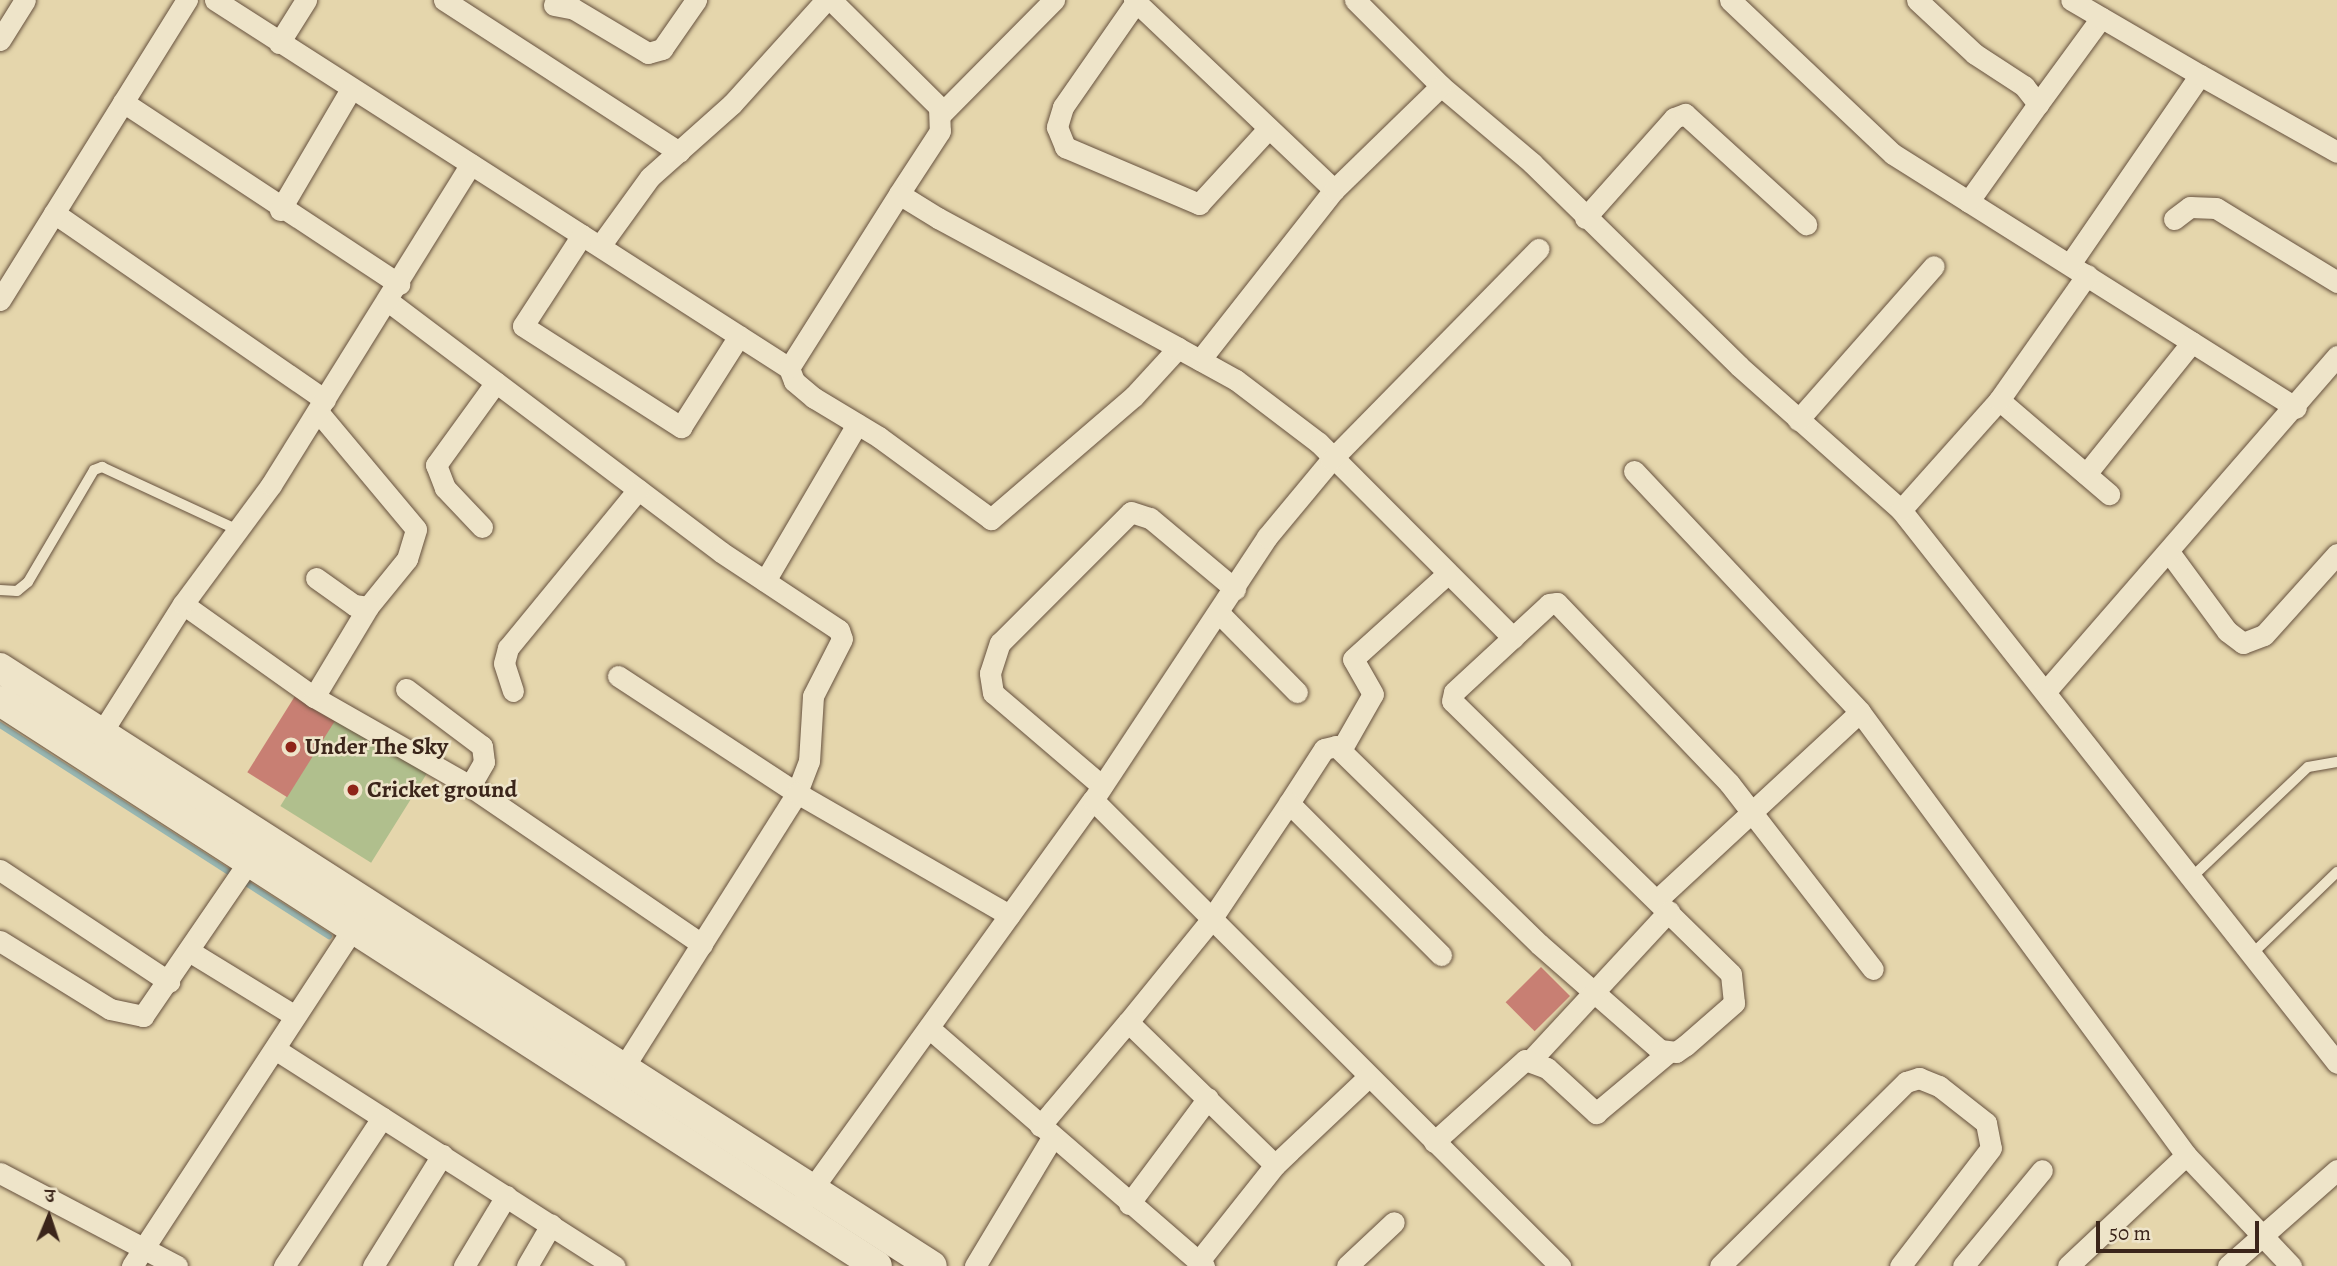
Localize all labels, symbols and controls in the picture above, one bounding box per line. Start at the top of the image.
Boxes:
place label: Under The Sky [305,733,448,761]
marker: Under The Sky [283,739,299,755]
place label: Cricket ground [367,776,517,804]
marker: Cricket ground [345,782,361,798]
north arrow [14,1182,84,1252]
text: उ [44,1183,55,1209]
scale bar [2099,1206,2262,1250]
text: 50 m [2109,1219,2151,1247]

